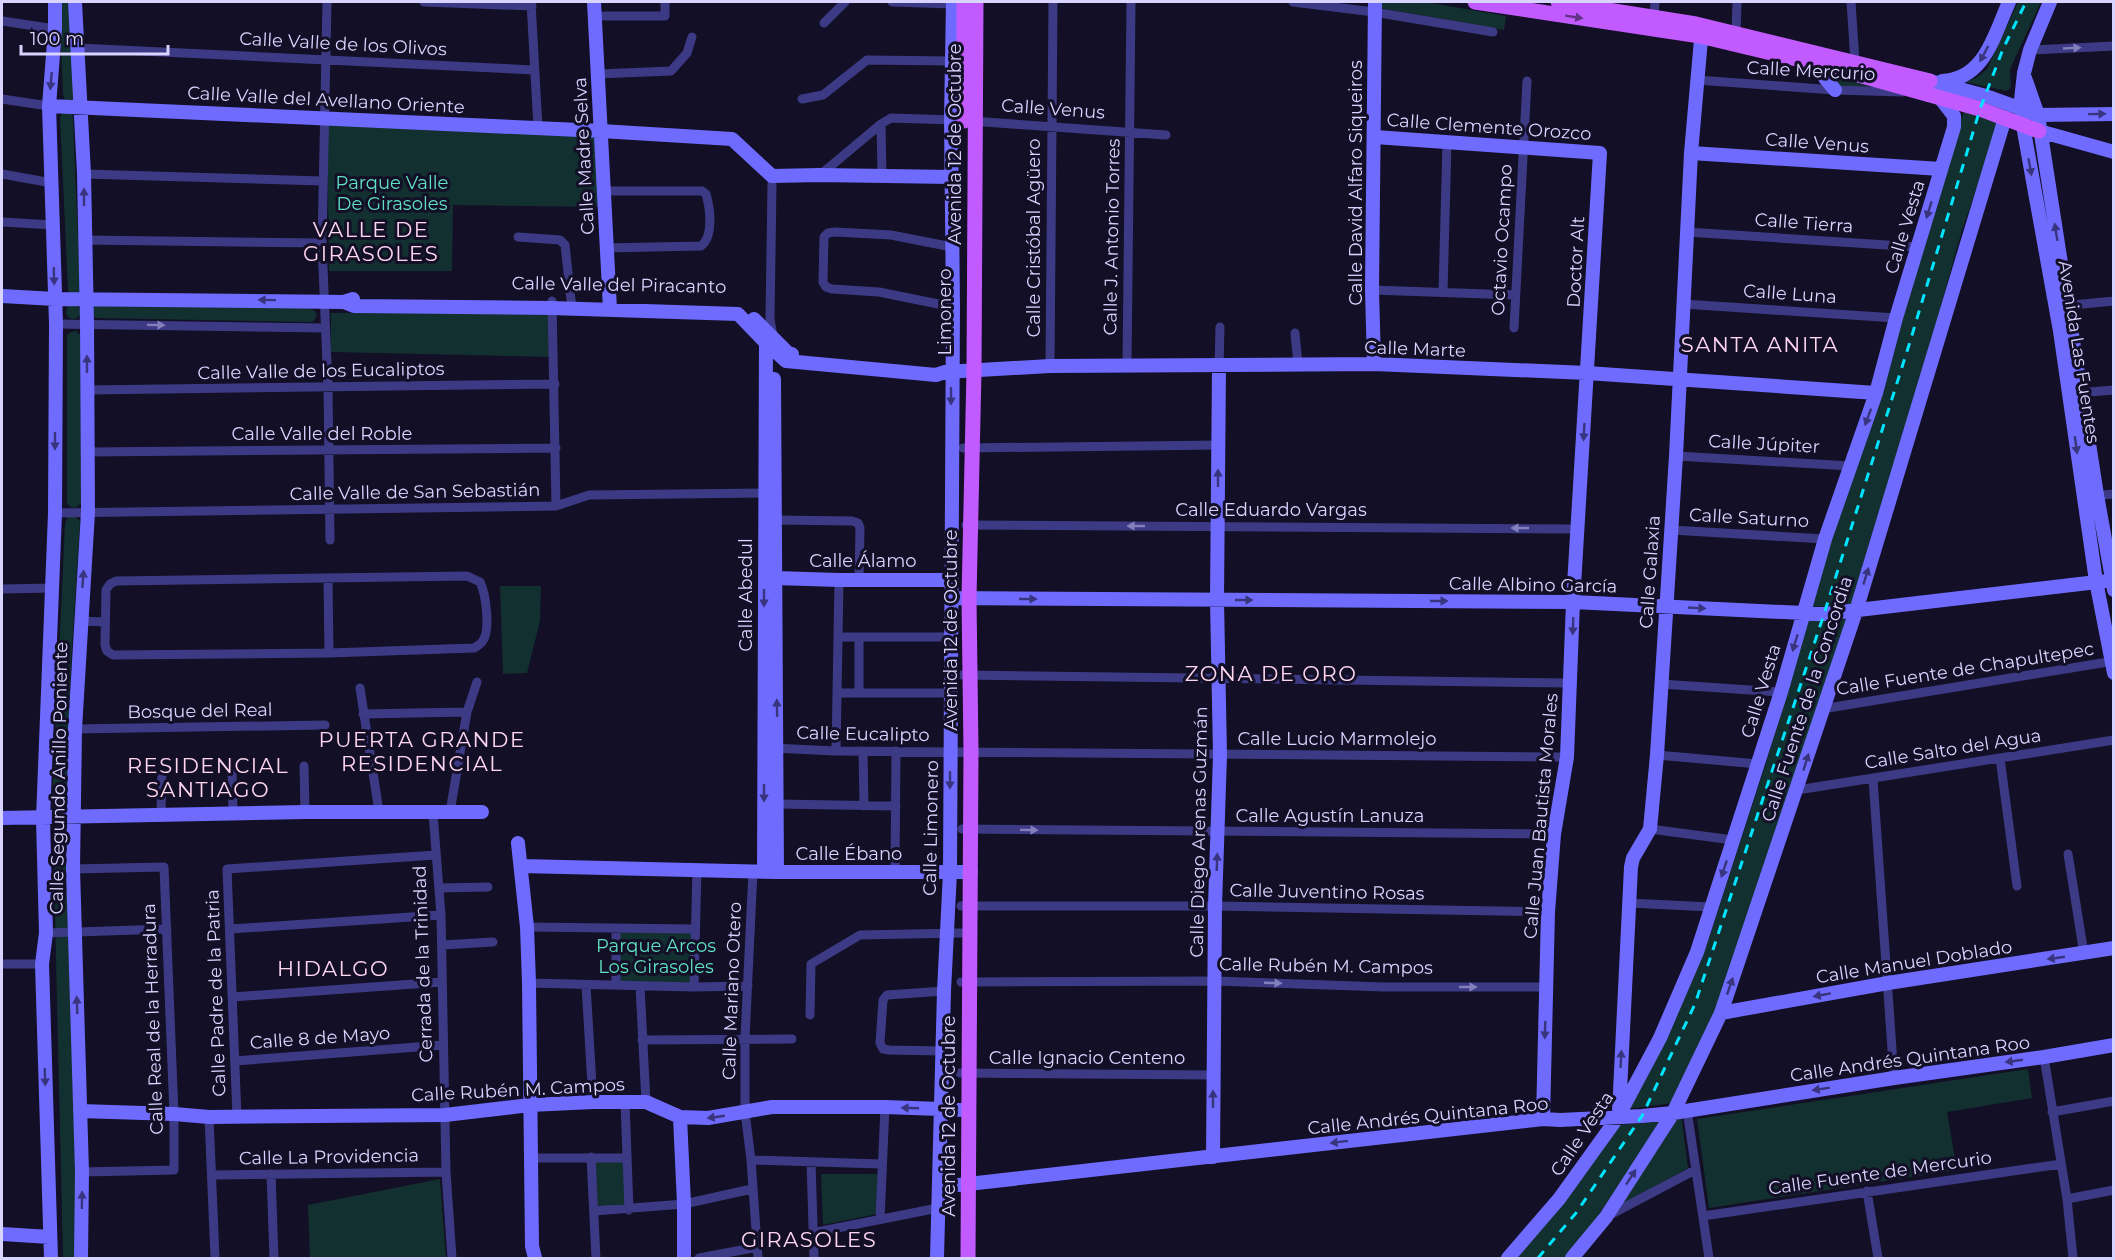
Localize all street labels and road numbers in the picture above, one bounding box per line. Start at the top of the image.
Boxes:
street label: Calle Valle de los Olivos [239,28,448,60]
street label: Avenida 12 de Octubre [944,43,966,245]
street label: Calle Mercurio [1746,57,1876,85]
street label: Calle David Alfaro Siqueiros [1345,60,1367,306]
street label: Calle Madre Selva [569,77,599,235]
street label: Calle Valle del Avellano Oriente [187,82,465,118]
street label: Calle Venus [1000,94,1106,124]
street label: Calle Clemente Orozco [1386,109,1592,145]
street label: Calle Venus [1764,128,1870,158]
street label: Calle J. Antonio Torres [1099,138,1125,335]
street label: Calle Cristóbal Agüero [1023,139,1045,337]
street label: Octavio Ocampo [1487,164,1517,316]
street label: Calle Vesta [1880,177,1930,277]
street label: Calle Tierra [1754,209,1854,237]
street label: Doctor Alt [1563,216,1589,308]
street label: Avenida Las Fuentes [2054,259,2104,445]
street label: Limonero [934,268,956,356]
street label: Calle Valle del Piracanto [511,272,727,298]
street label: Calle Luna [1742,280,1838,308]
street label: Calle Marte [1364,336,1466,362]
street label: Calle Valle de los Eucaliptos [197,358,445,384]
street label: Calle Valle del Roble [232,423,413,445]
street label: Calle Júpiter [1708,430,1820,458]
street label: Calle Valle de San Sebastián [289,479,541,505]
street label: Calle Eduardo Vargas [1175,499,1367,521]
street label: Calle Saturno [1688,504,1810,532]
street label: Calle Galaxia [1635,515,1665,629]
street label: Avenida 12 de Octubre [940,529,962,731]
street label: Calle Abedul [735,538,757,652]
street label: Calle Álamo [809,550,917,572]
street label: Calle Albino García [1449,573,1617,597]
street label: Calle Fuente de la Concordia [1757,573,1857,825]
street label: Calle Fuente de Chapultepec [1835,638,2095,700]
street label: Calle Segundo Anillo Poniente [46,641,72,915]
street label: Calle Vesta [1736,641,1786,741]
street label: Calle Juan Bautista Morales [1519,692,1563,940]
street label: Bosque del Real [127,699,273,723]
street label: Calle Diego Arenas Guzmán [1186,706,1212,958]
street label: Calle Eucalipto [796,722,930,746]
street label: Calle Salto del Agua [1863,724,2043,774]
street label: Calle Lucio Marmolejo [1238,728,1437,750]
street label: Calle Limonero [919,760,943,896]
street label: Calle Agustín Lanuza [1236,805,1424,827]
street label: Calle Ébano [796,843,902,865]
street label: Cerrada de la Trinidad [409,865,437,1063]
street label: Calle Juventino Rosas [1229,879,1425,905]
street label: Calle Padre de la Patria [201,889,231,1097]
street label: Calle Mariano Otero [718,901,746,1081]
street label: Calle Real de la Herradura [138,903,168,1135]
street label: Calle Manuel Doblado [1814,936,2014,988]
street label: Calle Rubén M. Campos [1219,953,1433,979]
street label: Avenida 12 de Octubre [938,1015,960,1217]
street label: Calle 8 de Mayo [249,1022,391,1054]
street label: Calle Andrés Quintana Roo [1789,1031,2031,1087]
street label: Calle Ignacio Centeno [989,1047,1185,1069]
street label: Calle Rubén M. Campos [411,1073,626,1107]
street label: Calle Vesta [1546,1088,1618,1180]
street label: Calle Andrés Quintana Roo [1306,1092,1550,1140]
street label: Calle La Providencia [239,1144,419,1170]
street label: Calle Fuente de Mercurio [1767,1146,1993,1200]

